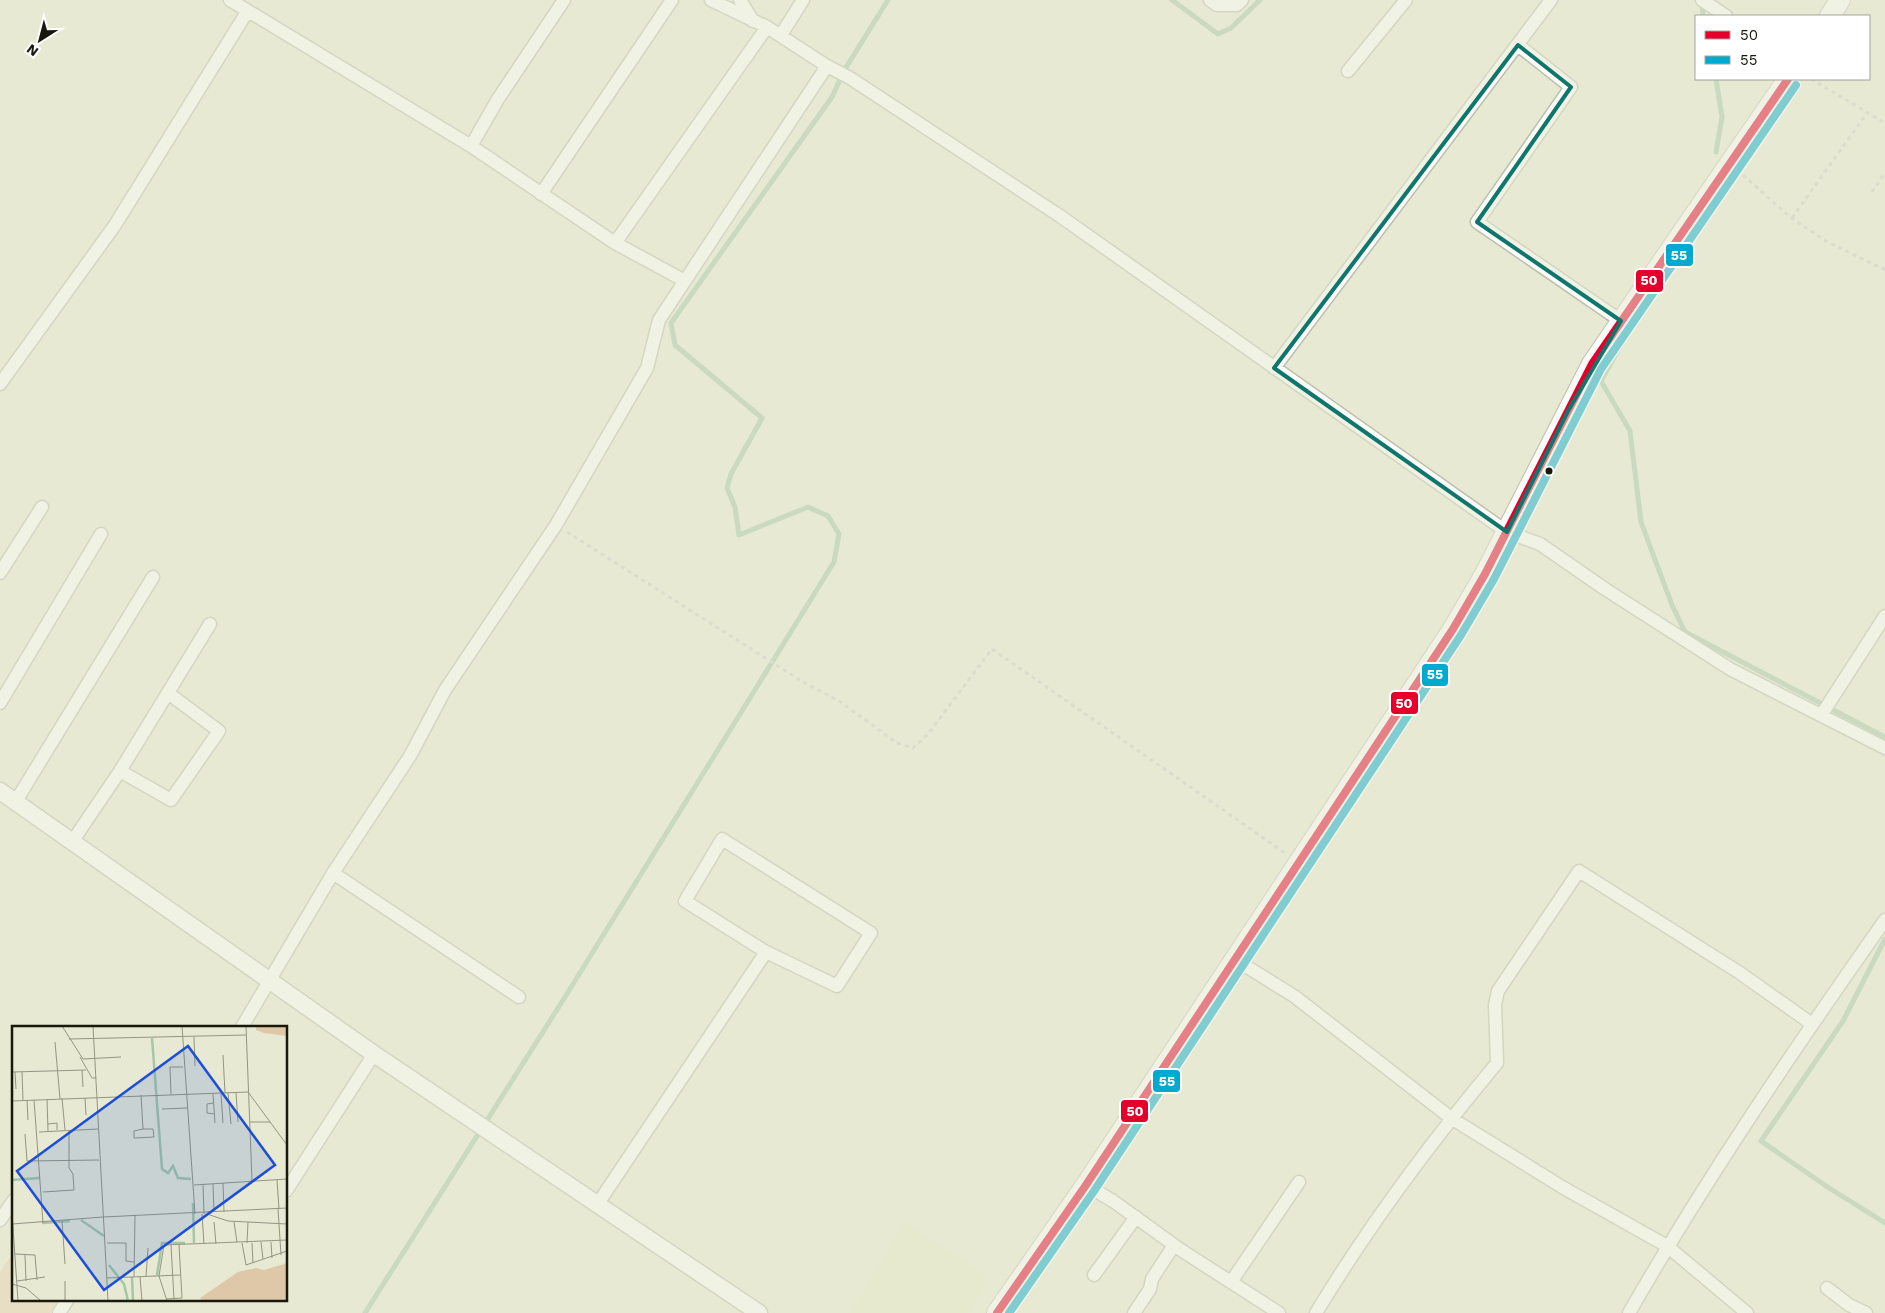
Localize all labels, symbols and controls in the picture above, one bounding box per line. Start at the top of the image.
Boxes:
north arrow [15,15,65,65]
legend [1695,15,1870,80]
text: 50 [1740,26,1758,44]
text: N [23,41,41,60]
text: 55 [1740,51,1757,69]
line badge: 55 [1665,243,1694,267]
text: 55 [1671,247,1687,263]
line badge: 50 [1635,269,1664,293]
text: 50 [1640,272,1658,288]
unlabelled marker [1544,466,1554,476]
line badge: 55 [1421,663,1449,687]
text: 55 [1427,666,1443,682]
line badge: 50 [1390,691,1419,715]
text: 50 [1395,695,1413,711]
inset map [12,1026,288,1300]
line badge: 55 [1152,1069,1181,1093]
text: 55 [1159,1073,1175,1089]
line badge: 50 [1120,1099,1149,1123]
text: 50 [1126,1103,1144,1119]

